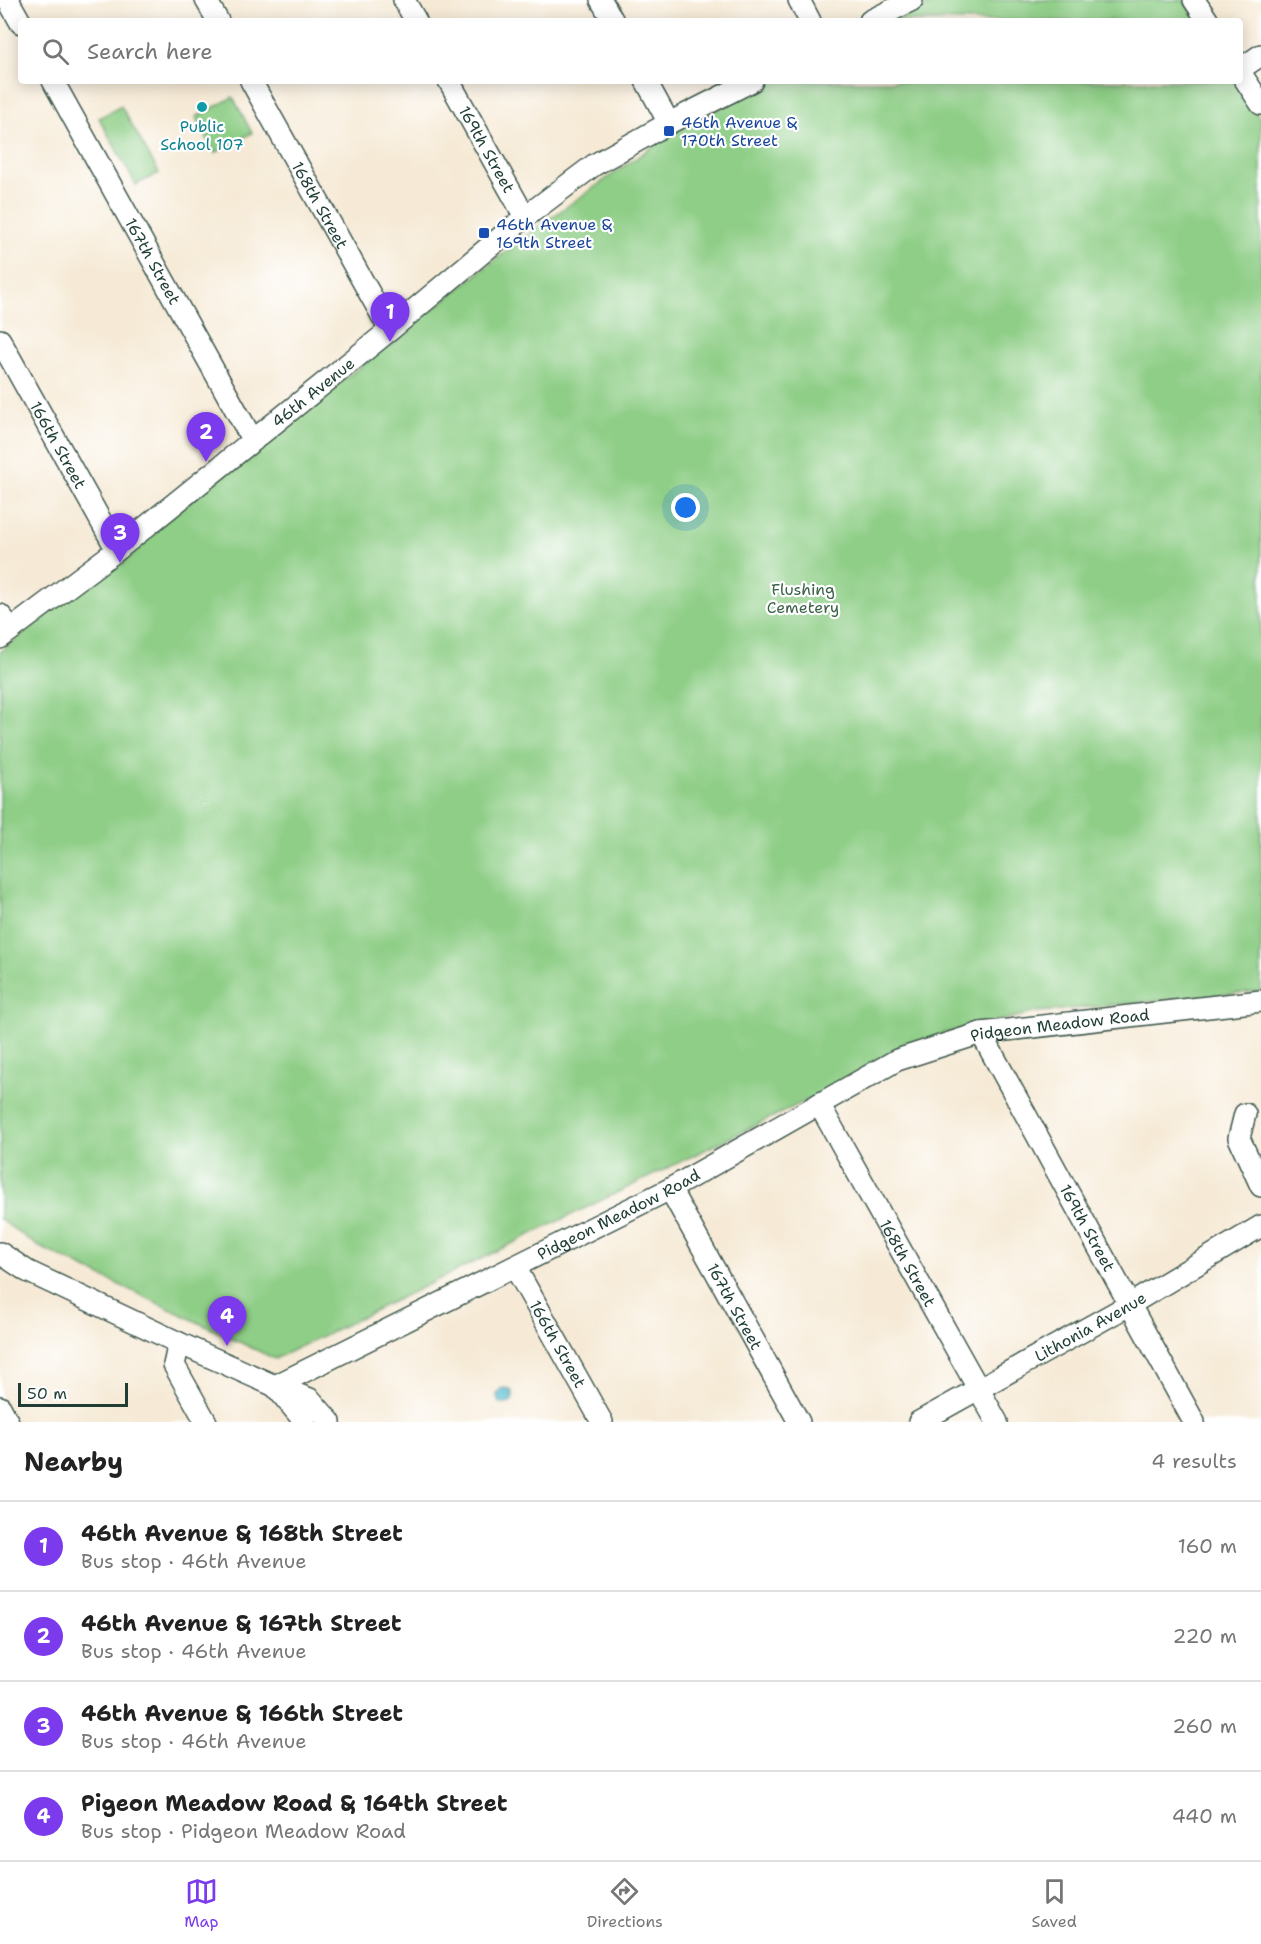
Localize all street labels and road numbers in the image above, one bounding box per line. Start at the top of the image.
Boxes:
street label: 169th Street [454,102,519,197]
street label: 168th Street [287,158,353,253]
street label: 167th Street [120,214,185,308]
street label: 46th Avenue [268,353,359,432]
street label: 166th Street [25,398,91,493]
street label: Pidgeon Meadow Road [968,1004,1150,1047]
street label: Pidgeon Meadow Road [534,1164,704,1265]
street label: 169th Street [1055,1181,1120,1275]
street label: 168th Street [875,1216,940,1310]
street label: 167th Street [702,1259,767,1353]
street label: Lithonia Avenue [1031,1287,1150,1367]
street label: 166th Street [525,1296,591,1391]

